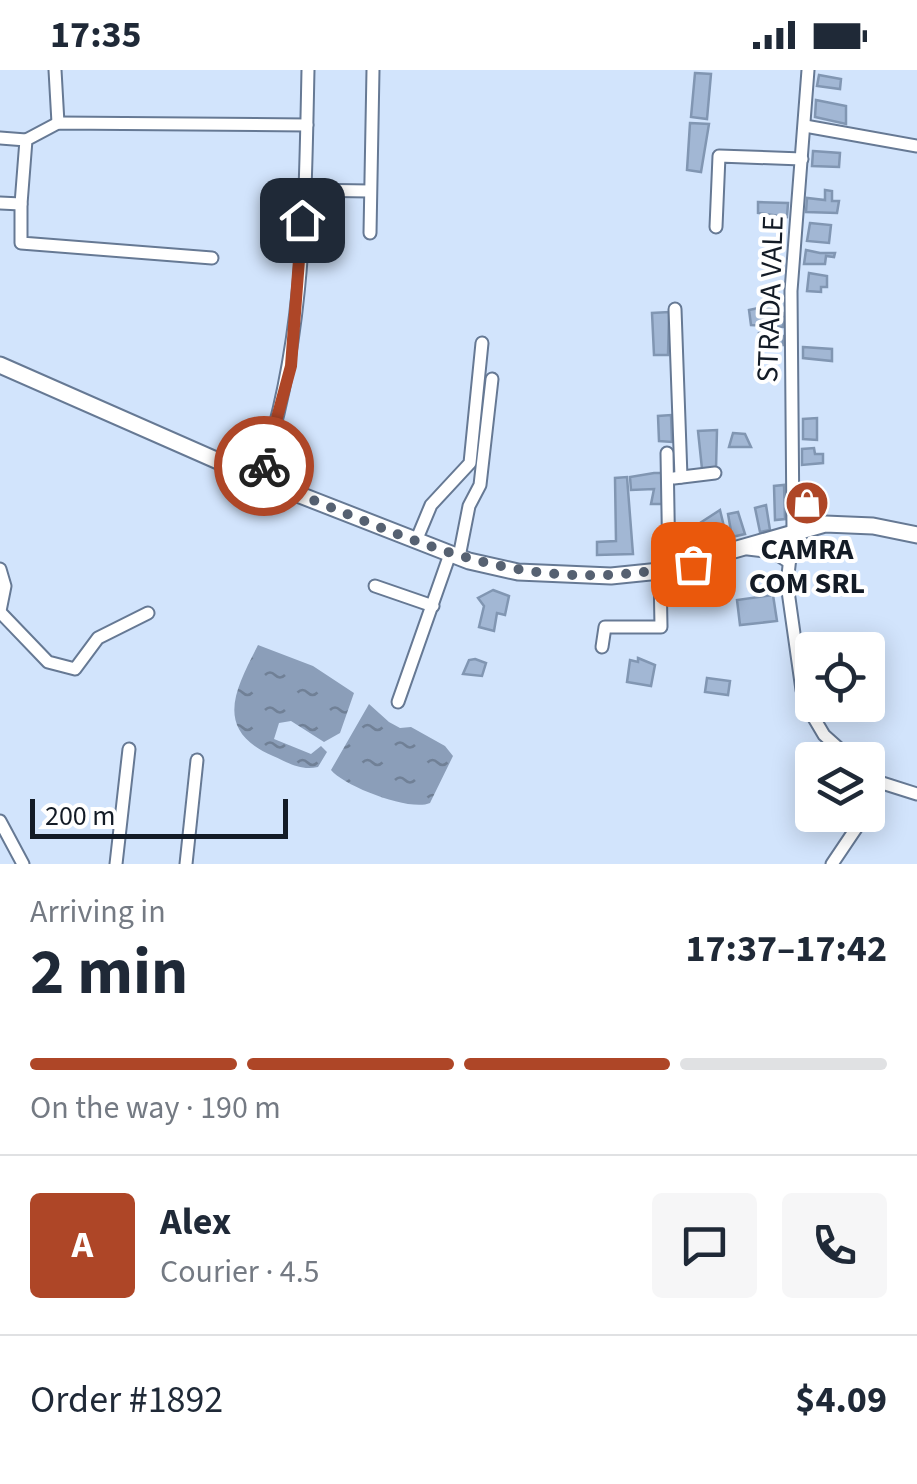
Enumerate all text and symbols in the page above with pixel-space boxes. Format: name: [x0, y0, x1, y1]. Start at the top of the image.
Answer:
text: 17:35: [50, 8, 142, 62]
pin: [260, 178, 345, 263]
icon: home: [275, 193, 330, 248]
street label: STRADA VALE: [746, 215, 795, 383]
courier: [214, 416, 314, 516]
icon: bike: [237, 439, 292, 494]
shop icon: CAMRA COM SRL: [784, 480, 830, 526]
pin: [651, 522, 736, 607]
place label: CAMRA COM SRL: [749, 528, 865, 605]
icon: bag: [666, 537, 721, 592]
map controls: [795, 632, 885, 832]
button: locate: [795, 632, 885, 722]
button: layers: [795, 742, 885, 832]
scale bar: [30, 794, 288, 838]
text: 200 m: [45, 796, 116, 836]
text: Arriving in: [30, 889, 166, 935]
text: 17:37–17:42: [685, 922, 887, 976]
text: 2 min: [30, 926, 188, 1019]
text: On the way · 190 m: [30, 1085, 281, 1131]
button: chat: [652, 1193, 757, 1298]
button: phone: [782, 1193, 887, 1298]
text: Alex: [160, 1195, 231, 1249]
text: A: [72, 1218, 93, 1272]
text: Courier · 4.5: [160, 1249, 320, 1295]
text: Order #1892: [30, 1373, 223, 1427]
text: $4.09: [795, 1373, 887, 1427]

